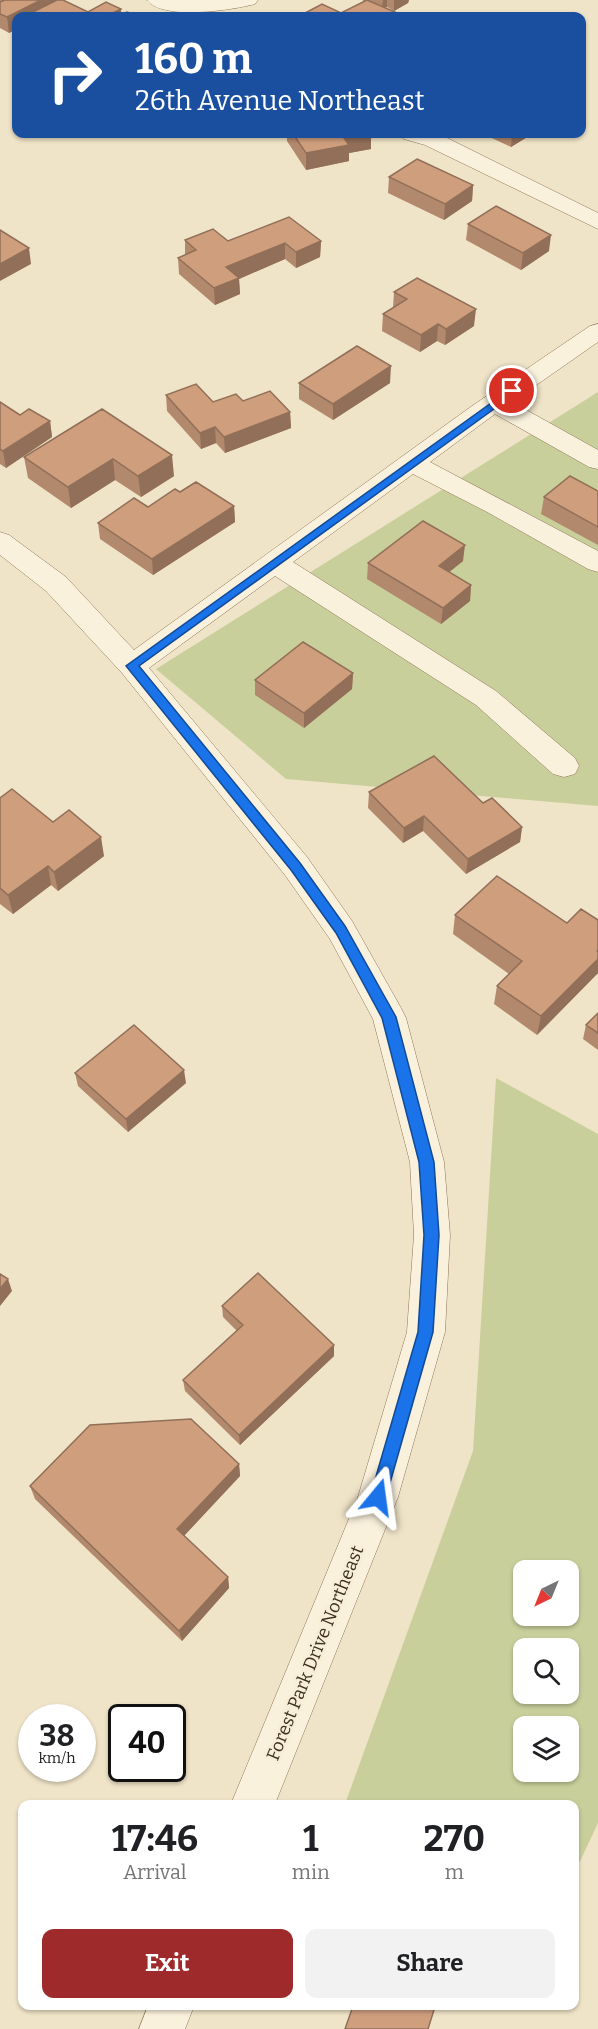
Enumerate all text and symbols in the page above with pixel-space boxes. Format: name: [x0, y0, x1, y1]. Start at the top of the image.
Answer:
text: 160 m: [135, 34, 252, 84]
icon: right: [36, 36, 114, 114]
text: 26th Avenue Northeast: [135, 85, 424, 117]
pin: [486, 365, 537, 416]
icon: arrive: [495, 374, 528, 407]
position arrow: [346, 1465, 410, 1529]
street label: Forest Park Drive Northeast: [262, 1542, 368, 1764]
north arrow: [513, 1560, 579, 1626]
map controls: [513, 1560, 579, 1782]
button: search: [513, 1638, 579, 1704]
speed limit sign: 40: [108, 1704, 186, 1782]
button: layers: [513, 1716, 579, 1782]
text: 38: [39, 1718, 75, 1754]
text: km/h: [38, 1749, 76, 1767]
text: 17:46: [112, 1817, 198, 1861]
text: 1: [303, 1817, 318, 1861]
text: 270: [423, 1817, 485, 1861]
text: Arrival: [123, 1860, 187, 1884]
text: min: [292, 1860, 330, 1884]
text: m: [445, 1860, 464, 1884]
button: Exit: [42, 1929, 293, 1998]
button: Share: [305, 1929, 555, 1998]

